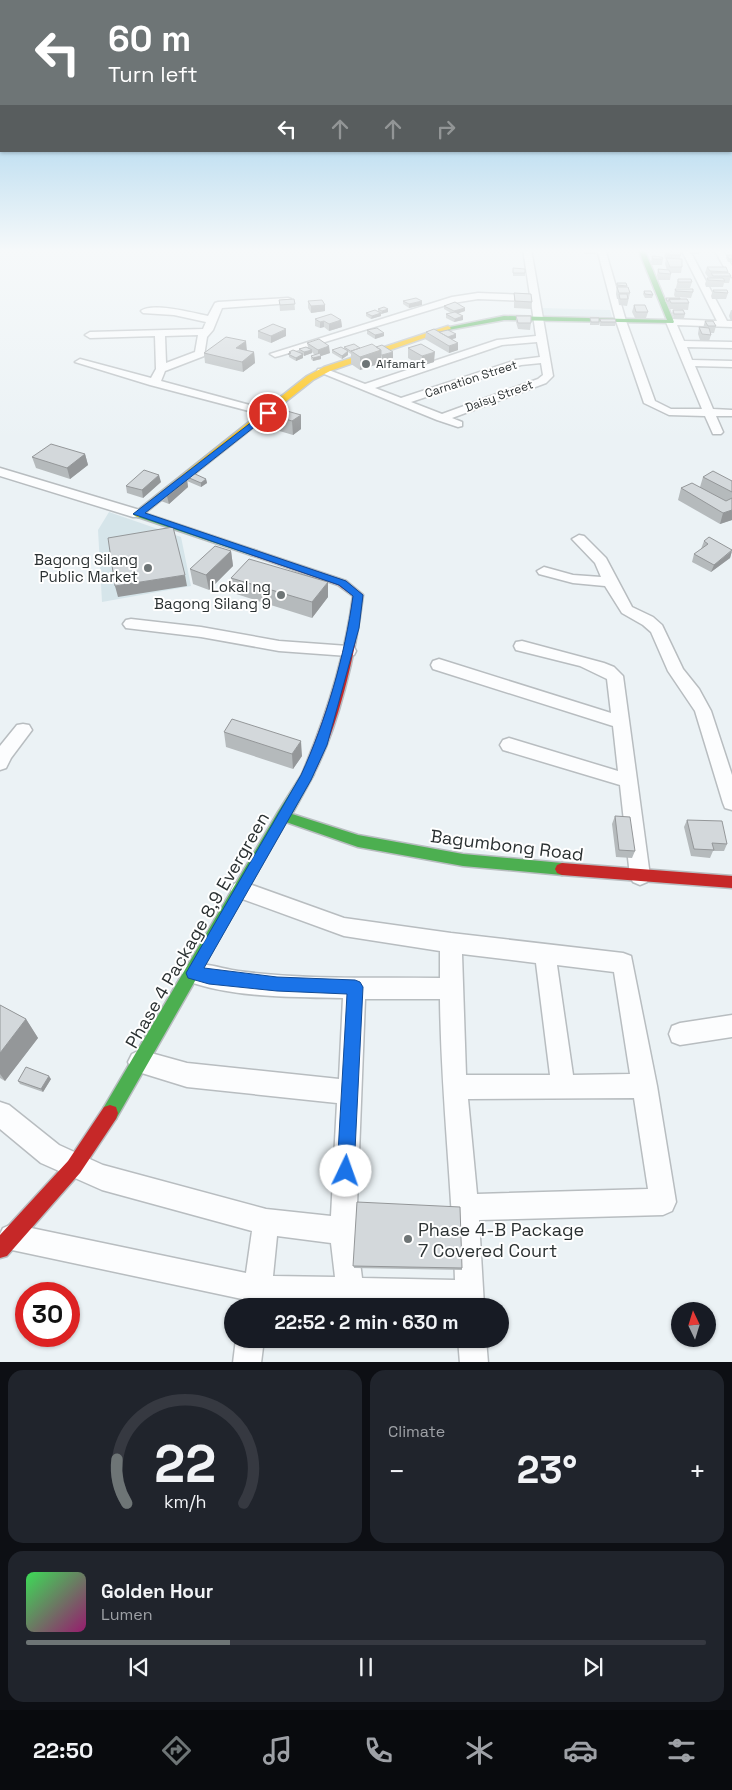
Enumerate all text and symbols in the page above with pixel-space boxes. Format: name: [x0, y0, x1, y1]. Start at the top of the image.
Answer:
text: 60 m: [108, 17, 191, 61]
icon: left: [25, 20, 90, 85]
text: Turn left: [108, 60, 198, 88]
icon: left: [273, 115, 301, 143]
icon: ahead: [326, 115, 354, 143]
icon: ahead: [379, 115, 407, 143]
icon: right: [432, 115, 460, 143]
place label: Alfamart: [376, 356, 426, 372]
street label: Carnation Street: [423, 357, 519, 401]
marker: Alfamart: [360, 358, 372, 370]
street label: Daisy Street: [463, 376, 535, 416]
pin: [247, 392, 289, 434]
icon: arrive: [254, 399, 282, 427]
place label: Bagong Silang Public Market: [34, 550, 138, 586]
marker: Bagong Silang Public Market: [142, 562, 154, 574]
place label: Lokal ng Bagong Silang 9: [154, 577, 271, 613]
marker: Lokal ng Bagong Silang 9: [275, 589, 287, 601]
street label: Phase 4 Package 8,9 Evergreen: [120, 808, 274, 1052]
street label: Bagumbong Road: [429, 824, 585, 866]
position arrow: [319, 1144, 371, 1196]
place label: Phase 4-B Package 7 Covered Court: [418, 1218, 584, 1262]
marker: Phase 4-B Package 7 Covered Court: [402, 1233, 414, 1245]
speed limit sign: 30: [15, 1282, 80, 1347]
north arrow: [671, 1302, 716, 1348]
map controls: [671, 1302, 716, 1347]
text: 22:52 · 2 min · 630 m: [274, 1310, 459, 1335]
text: Climate: [388, 1421, 445, 1442]
text: 22: [154, 1431, 216, 1497]
text: 23°: [517, 1446, 577, 1494]
text: −: [388, 1453, 405, 1489]
text: +: [689, 1453, 706, 1489]
text: km/h: [164, 1490, 206, 1513]
text: Golden Hour: [101, 1579, 213, 1604]
text: Lumen: [101, 1604, 153, 1625]
icon: previous: [125, 1653, 153, 1681]
icon: pause: [352, 1653, 380, 1681]
icon: next: [579, 1653, 607, 1681]
icon: directions: [159, 1733, 194, 1768]
icon: music: [260, 1733, 295, 1768]
icon: phone: [361, 1733, 396, 1768]
icon: climate: [462, 1733, 497, 1768]
icon: car: [563, 1733, 598, 1768]
icon: filters: [664, 1733, 699, 1768]
text: 22:50: [33, 1736, 93, 1764]

